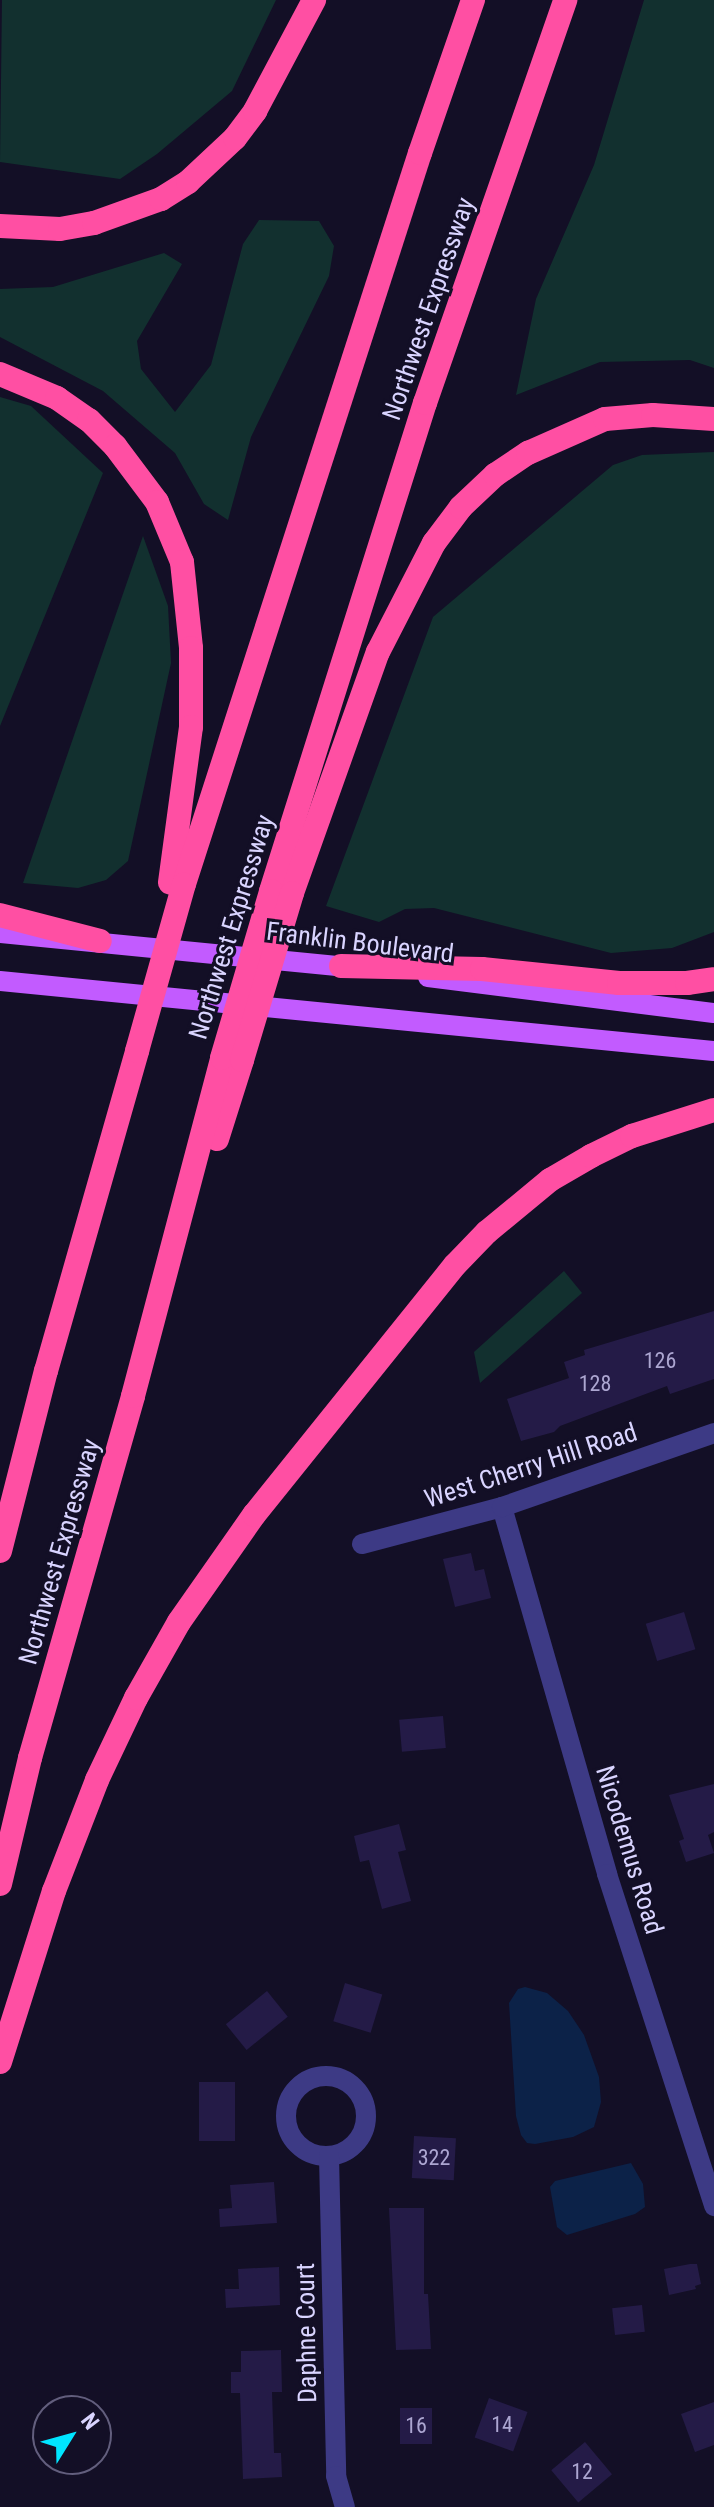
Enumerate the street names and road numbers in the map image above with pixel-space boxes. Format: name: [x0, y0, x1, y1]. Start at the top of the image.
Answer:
street label: Northwest Expressway: [376, 194, 482, 424]
street label: Northwest Expressway: [183, 811, 281, 1043]
street label: Franklin Boulevard: [264, 916, 456, 970]
street label: West Cherry Hill Road: [421, 1417, 641, 1515]
street label: Northwest Expressway: [13, 1436, 107, 1668]
street label: Nicodemus Road: [589, 1762, 669, 1938]
street label: Daphne Court: [290, 2263, 324, 2403]

